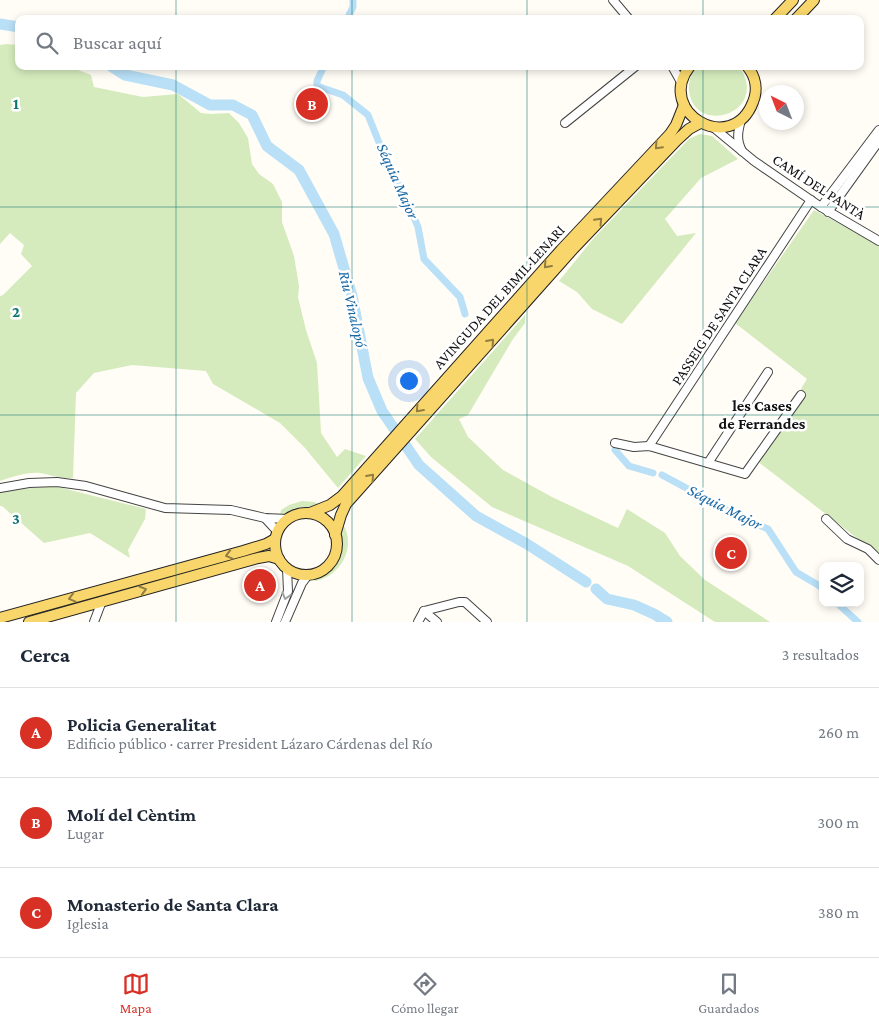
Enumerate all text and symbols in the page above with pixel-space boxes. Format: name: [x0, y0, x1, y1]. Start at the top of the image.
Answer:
search box: [15, 15, 864, 70]
icon: search: [33, 29, 61, 57]
text: Buscar aquí: [73, 32, 162, 53]
pin: B: [296, 85, 328, 123]
north arrow: [759, 85, 804, 130]
text: 1: [13, 95, 19, 112]
water label: Séquia Major: [373, 141, 422, 222]
one-way arrow: [655, 141, 664, 150]
street label: CAMÍ DEL PANTÀ: [770, 151, 869, 223]
one-way arrow: [593, 218, 602, 227]
street label: AVINGUDA DEL BIMIL·LENARI: [430, 222, 568, 372]
street label: PASSEIG DE SANTA CLARA: [668, 244, 770, 388]
one-way arrow: [544, 259, 553, 268]
water label: Riu Vinalopó: [335, 269, 370, 350]
text: 2: [12, 303, 20, 320]
one-way arrow: [485, 339, 494, 348]
your location: [396, 368, 422, 394]
district label: les Cases de Ferrandes: [719, 397, 806, 432]
one-way arrow: [416, 403, 425, 412]
one-way arrow: [365, 473, 374, 482]
water label: Séquia Major: [685, 481, 765, 534]
text: 3: [12, 510, 20, 527]
pin: C: [715, 534, 747, 572]
one-way arrow: [226, 550, 234, 560]
map controls: [819, 562, 864, 607]
button: layers: [819, 562, 864, 607]
pin: A: [244, 566, 276, 604]
one-way arrow: [139, 585, 147, 595]
one-way arrow: [281, 591, 291, 600]
one-way arrow: [69, 593, 77, 603]
text: Cerca: [20, 643, 70, 667]
text: 3 resultados: [782, 646, 859, 663]
text: Policia Generalitat: [67, 714, 216, 735]
text: A: [31, 724, 41, 741]
text: 260 m: [818, 724, 859, 741]
text: Edificio público · carrer President Lázaro Cárdenas del Río: [67, 735, 433, 752]
text: Molí del Cèntim: [67, 804, 196, 825]
text: B: [31, 814, 41, 831]
text: 300 m: [817, 814, 859, 831]
text: Lugar: [67, 825, 104, 842]
text: Monasterio de Santa Clara: [67, 894, 279, 915]
text: C: [31, 904, 41, 921]
text: 380 m: [818, 904, 859, 921]
text: Iglesia: [67, 915, 109, 932]
tab: Mapa: [120, 970, 152, 1016]
tab: Cómo llegar: [391, 970, 459, 1016]
tab: Guardados: [698, 970, 759, 1016]

